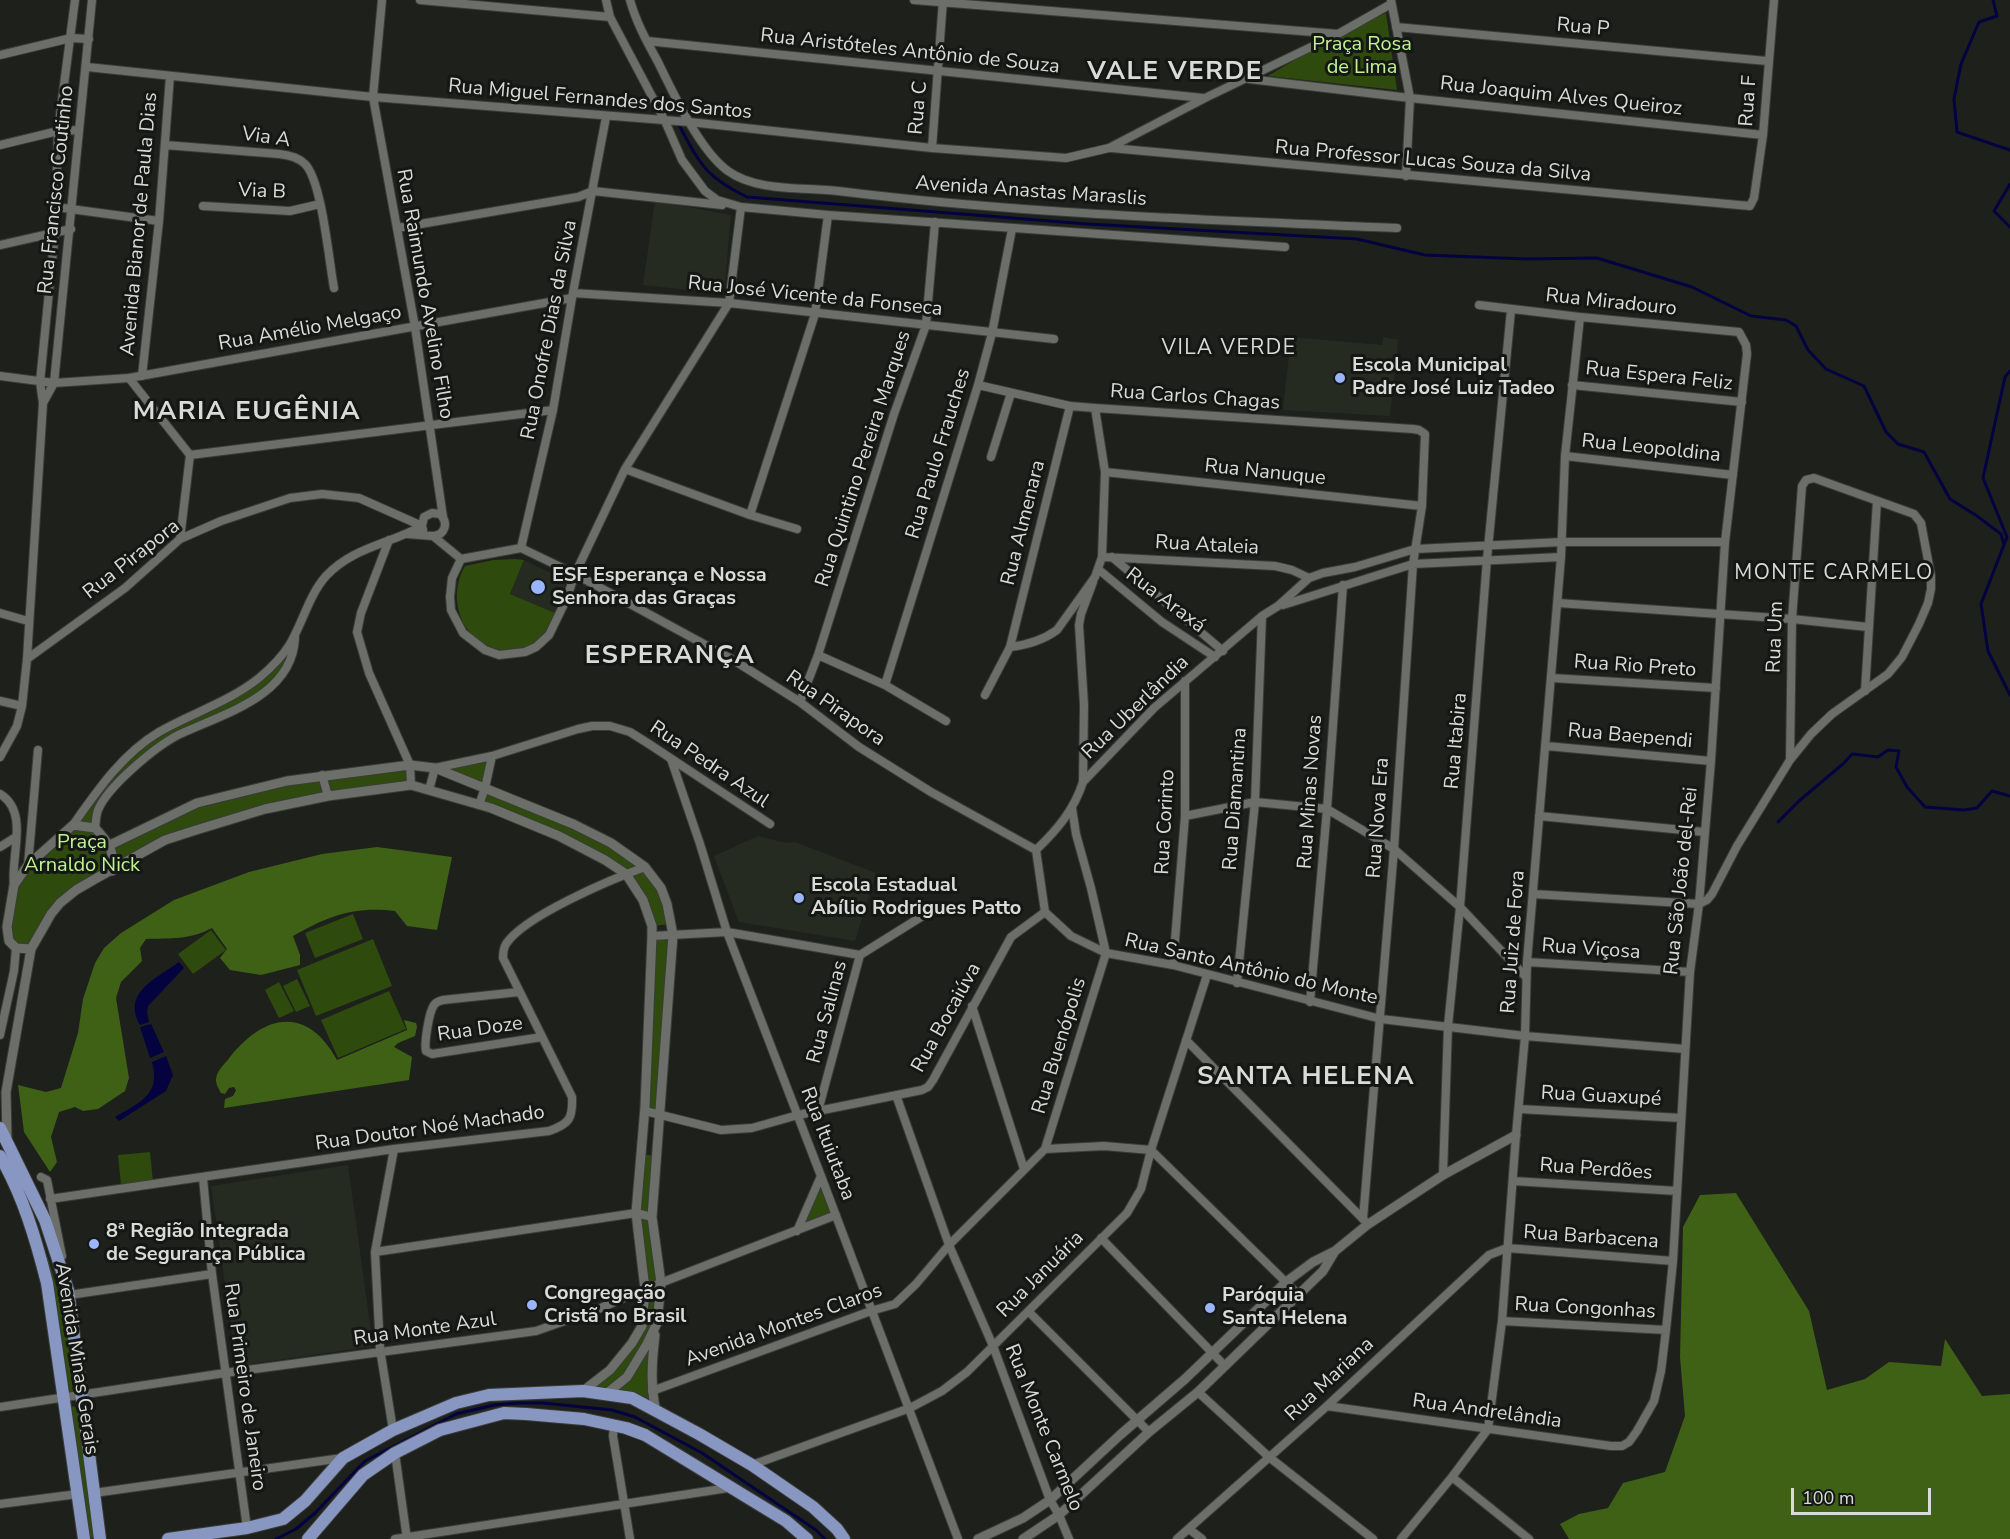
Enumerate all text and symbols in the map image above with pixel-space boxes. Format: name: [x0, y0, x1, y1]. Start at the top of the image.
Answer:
street label: Rua P: [1556, 14, 1610, 42]
street label: Rua Aristóteles Antônio de Souza: [759, 24, 1061, 80]
park label: Praça Rosa de Lima: [1312, 33, 1412, 80]
district label: VALE VERDE: [1087, 57, 1263, 89]
street label: Rua Joaquim Alves Queiroz: [1439, 72, 1683, 122]
street label: Rua Miguel Fernandes dos Santos: [447, 75, 753, 125]
street label: Rua F: [1735, 75, 1763, 127]
street label: Rua C: [905, 80, 933, 136]
street label: Rua Francisco Coutinho: [34, 85, 80, 295]
street label: Avenida Bianor de Paula Dias: [117, 91, 163, 357]
street label: Via A: [240, 123, 292, 153]
street label: Rua Professor Lucas Souza da Silva: [1274, 136, 1592, 188]
street label: Rua Raimundo Avelino Filho: [390, 167, 458, 421]
street label: Avenida Anastas Maraslis: [915, 172, 1147, 212]
street label: Via B: [238, 179, 286, 205]
street label: Rua Onofre Dias da Silva: [517, 218, 583, 442]
street label: Rua José Vicente da Fonseca: [686, 272, 944, 322]
street label: Rua Miradouro: [1544, 284, 1678, 322]
street label: Rua Amélio Melgaço: [217, 301, 403, 357]
street label: Rua Quintino Pereira Marques: [811, 328, 917, 590]
district label: VILA VERDE: [1161, 336, 1297, 362]
place label: Escola Municipal Padre José Luiz Tadeo: [1352, 354, 1555, 401]
street label: Rua Espera Feliz: [1584, 357, 1734, 397]
street label: Rua Paulo Frauches: [902, 366, 976, 542]
marker: Escola Municipal Padre José Luiz Tadeo: [1333, 371, 1347, 385]
street label: Rua Carlos Chagas: [1109, 380, 1281, 416]
district label: MARIA EUGÊNIA: [133, 397, 361, 429]
street label: Rua Leopoldina: [1580, 430, 1722, 468]
street label: Rua Nanuque: [1203, 455, 1327, 491]
street label: Rua Almenara: [997, 458, 1051, 588]
street label: Rua Pirapora: [79, 515, 185, 605]
street label: Rua Ataleia: [1154, 531, 1260, 561]
district label: MONTE CARMELO: [1734, 561, 1934, 587]
street label: Rua Araxá: [1120, 563, 1210, 639]
place label: ESF Esperança e Nossa Senhora das Graças: [552, 564, 767, 611]
marker: ESF Esperança e Nossa Senhora das Graças: [529, 578, 547, 596]
street label: Rua Um: [1763, 601, 1789, 673]
district label: ESPERANÇA: [585, 641, 755, 673]
street label: Rua Uberlândia: [1078, 651, 1194, 765]
street label: Rua Rio Preto: [1573, 651, 1697, 683]
street label: Rua Pirapora: [781, 666, 889, 752]
street label: Rua Itabira: [1441, 692, 1473, 790]
street label: Rua Minas Novas: [1294, 714, 1328, 870]
street label: Rua Pedra Azul: [645, 716, 773, 814]
street label: Rua Baependi: [1567, 720, 1693, 754]
street label: Rua Diamantina: [1219, 727, 1253, 871]
street label: Rua Nova Era: [1363, 757, 1395, 879]
street label: Rua Corinto: [1151, 769, 1181, 875]
street label: Rua São João del-Rei: [1660, 786, 1704, 976]
park label: Praça Arnaldo Nick: [24, 831, 140, 878]
street label: Rua Juiz de Fora: [1497, 869, 1531, 1015]
place label: Escola Estadual Abílio Rodrigues Patto: [811, 874, 1021, 921]
marker: Escola Estadual Abílio Rodrigues Patto: [792, 891, 806, 905]
street label: Rua Santo Antônio do Monte: [1122, 929, 1380, 1011]
street label: Rua Viçosa: [1541, 935, 1641, 965]
street label: Rua Salinas: [803, 958, 853, 1066]
street label: Rua Bocaiúva: [907, 959, 987, 1077]
street label: Rua Buenópolis: [1028, 975, 1092, 1117]
street label: Rua Doze: [436, 1012, 524, 1048]
district label: SANTA HELENA: [1197, 1062, 1415, 1094]
street label: Rua Guaxupé: [1540, 1082, 1662, 1112]
street label: Rua Ituiutaba: [794, 1084, 860, 1204]
street label: Rua Doutor Noé Machado: [314, 1101, 546, 1157]
street label: Rua Perdões: [1539, 1154, 1653, 1186]
place label: 8ª Região Integrada de Segurança Pública: [106, 1220, 306, 1267]
street label: Rua Barbacena: [1523, 1221, 1659, 1255]
street label: Rua Januária: [993, 1227, 1089, 1323]
marker: 8ª Região Integrada de Segurança Pública: [87, 1237, 101, 1251]
street label: Avenida Minas Gerais: [49, 1261, 103, 1457]
street label: Avenida Montes Claros: [682, 1279, 886, 1373]
street label: Rua Primeiro de Janeiro: [218, 1282, 270, 1492]
place label: Congregação Cristã no Brasil: [544, 1282, 686, 1329]
place label: Paróquia Santa Helena: [1222, 1284, 1347, 1331]
street label: Rua Congonhas: [1514, 1293, 1656, 1325]
marker: Congregação Cristã no Brasil: [525, 1298, 539, 1312]
marker: Paróquia Santa Helena: [1203, 1301, 1217, 1315]
street label: Rua Monte Azul: [352, 1308, 498, 1352]
street label: Rua Mariana: [1281, 1333, 1379, 1427]
street label: Rua Monte Carmelo: [998, 1341, 1088, 1515]
street label: Rua Andrelândia: [1411, 1390, 1563, 1434]
scale bar: [1794, 1476, 1934, 1514]
text: 100 m: [1802, 1486, 1854, 1510]

